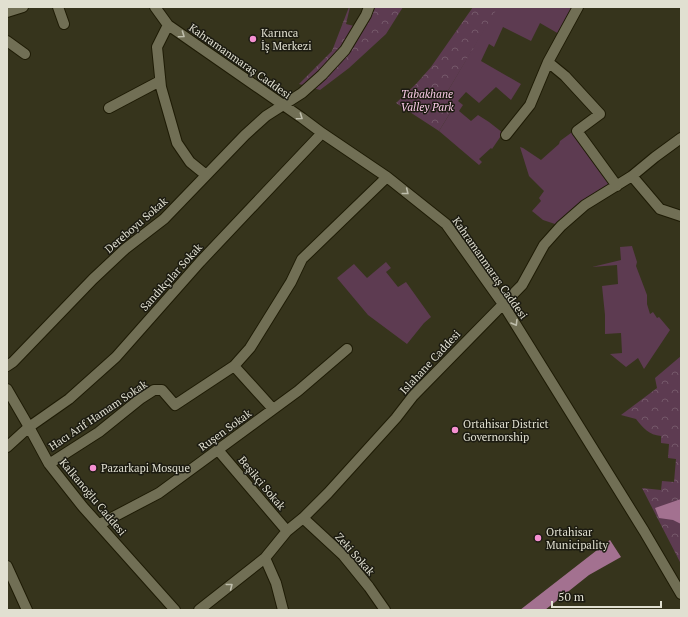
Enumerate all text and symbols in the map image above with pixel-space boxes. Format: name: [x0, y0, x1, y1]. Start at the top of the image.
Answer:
street label: Kahramanmaraş Caddesi: [186, 20, 294, 102]
place label: Karınca İş Merkezi: [261, 26, 311, 53]
one-way arrow: [177, 30, 184, 37]
marker: Karınca İş Merkezi: [248, 34, 258, 44]
park label: Tabakhane Valley Park: [400, 87, 454, 114]
one-way arrow: [296, 112, 303, 120]
one-way arrow: [401, 188, 408, 195]
street label: Dereboyu Sokak: [102, 194, 170, 256]
street label: Kahramanmaraş Caddesi: [449, 214, 531, 322]
street label: Sandıkçılar Sokak: [137, 240, 205, 314]
one-way arrow: [510, 319, 518, 326]
street label: Islahane Caddesi: [397, 327, 463, 397]
street label: Hacı Arif Hamam Sokak: [46, 377, 150, 453]
street label: Ruşen Sokak: [196, 406, 254, 454]
place label: Ortahisar District Governorship: [463, 417, 549, 444]
marker: Ortahisar District Governorship: [450, 425, 460, 435]
street label: Beşikçi Sokak: [235, 453, 289, 513]
street label: Kalkanoğlu Caddesi: [57, 456, 129, 538]
place label: Pazarkapi Mosque: [101, 461, 190, 475]
marker: Pazarkapi Mosque: [88, 463, 98, 473]
place label: Ortahisar Municipality: [546, 525, 609, 552]
street label: Zeki Sokak: [332, 530, 378, 578]
marker: Ortahisar Municipality: [533, 533, 543, 543]
one-way arrow: [225, 583, 232, 590]
scale bar: [552, 583, 661, 609]
text: 50 m: [558, 589, 585, 604]

